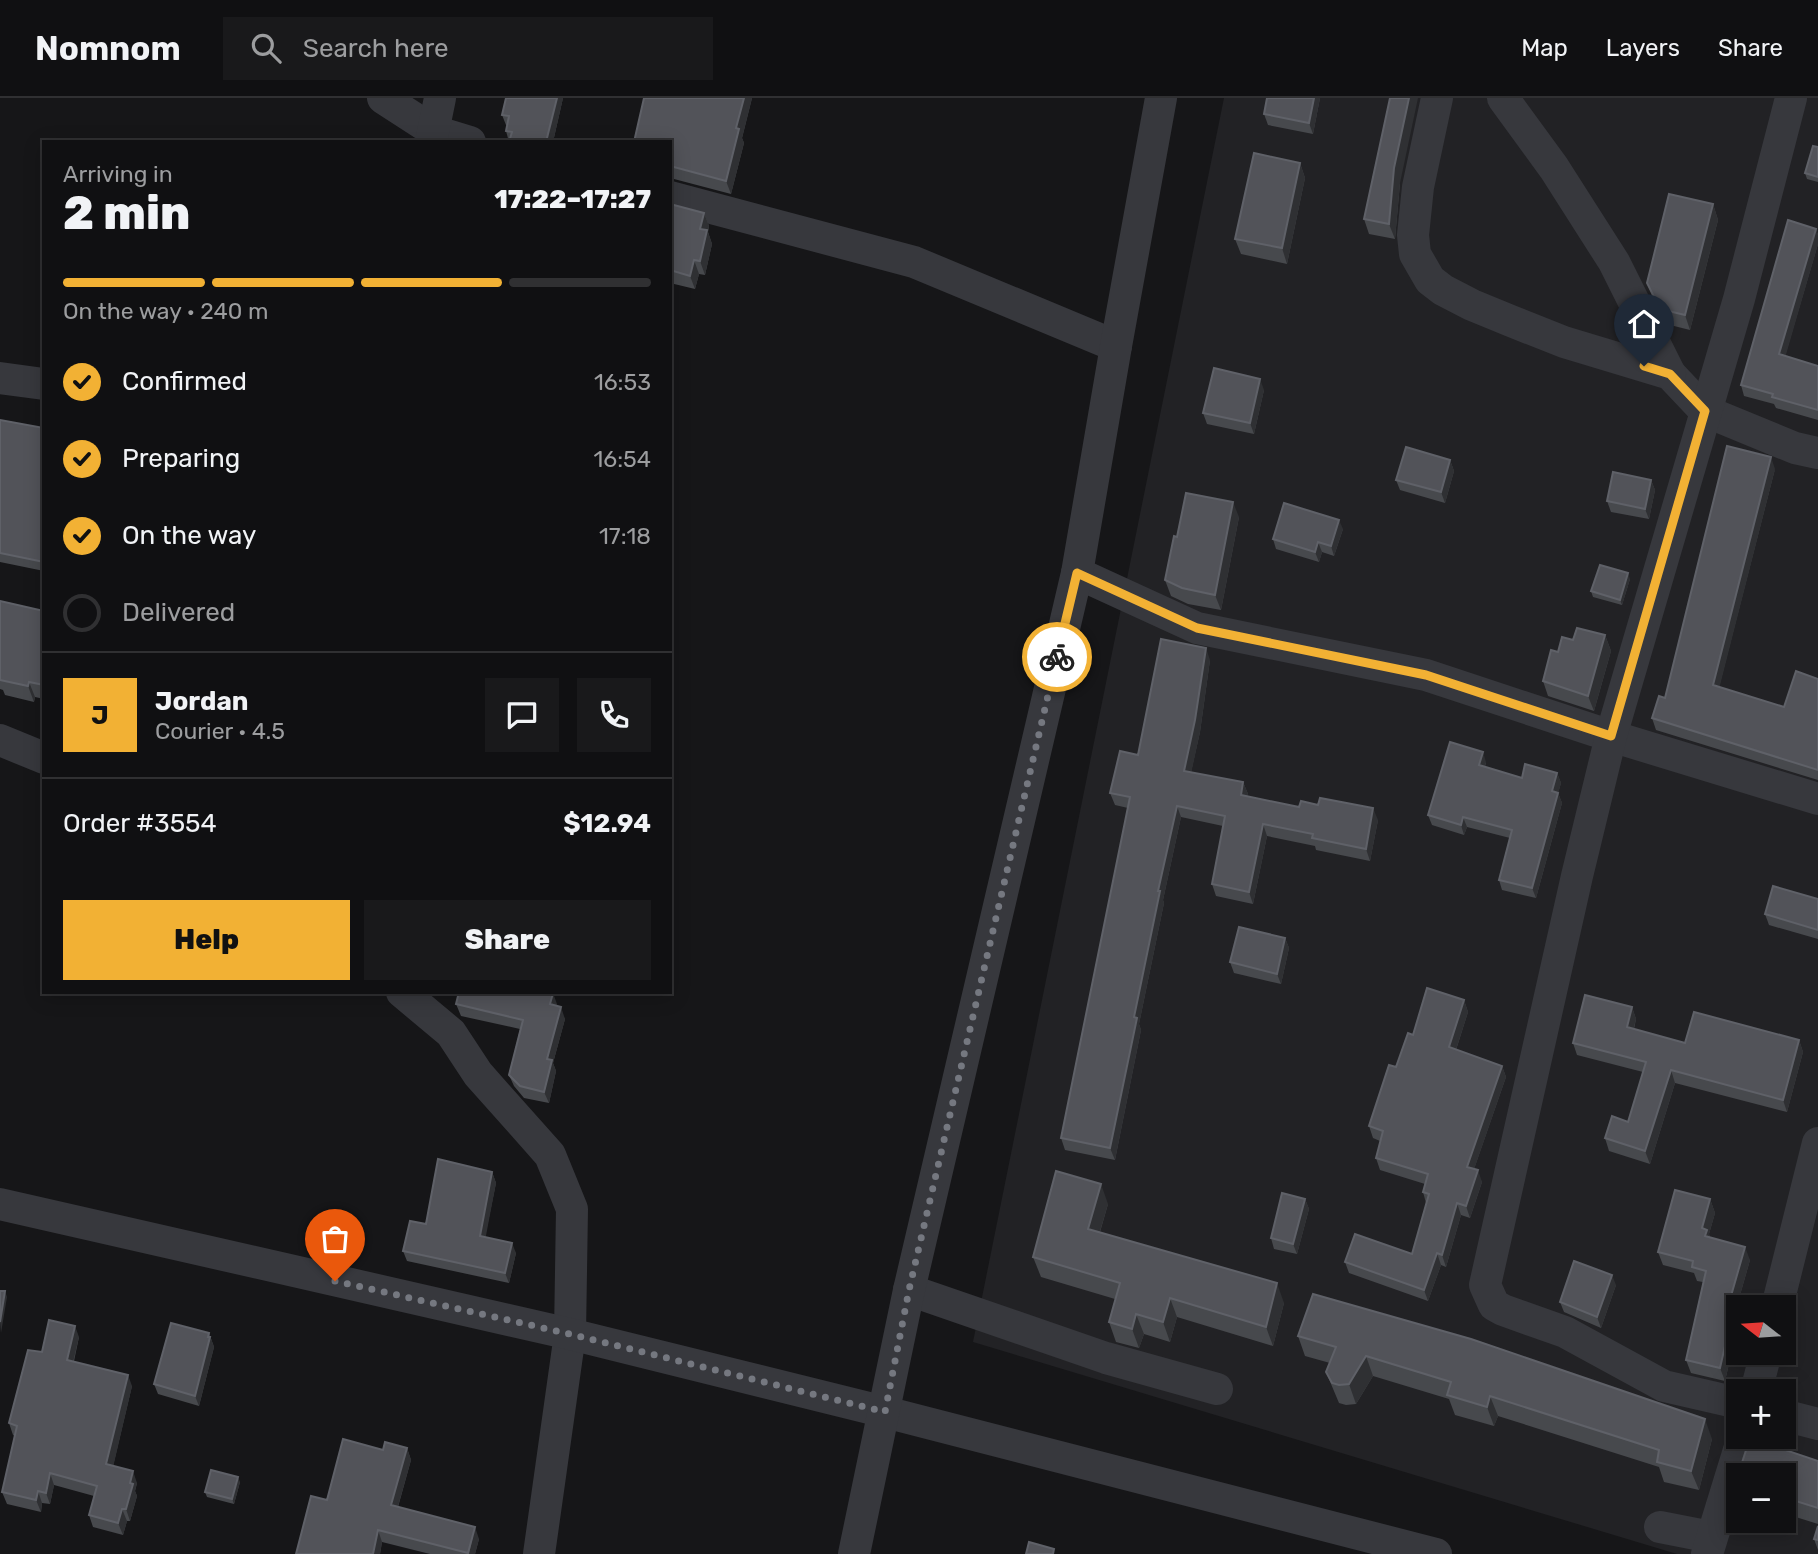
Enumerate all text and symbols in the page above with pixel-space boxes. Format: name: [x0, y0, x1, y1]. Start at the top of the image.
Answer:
search box: [223, 17, 713, 80]
text: Nomnom: [35, 29, 181, 68]
icon: search: [247, 29, 285, 67]
text: Search here: [303, 33, 449, 64]
text: Map: [1521, 34, 1568, 62]
text: Layers: [1606, 34, 1680, 62]
text: Share: [1718, 34, 1783, 62]
text: Arriving in: [63, 160, 173, 188]
text: 17:22–17:27: [494, 184, 651, 215]
text: 2 min: [63, 186, 190, 241]
pin: [1614, 294, 1674, 366]
text: On the way · 240 m: [63, 297, 268, 325]
icon: home: [1625, 305, 1663, 343]
icon: check: [63, 363, 101, 401]
text: Confirmed: [122, 366, 247, 397]
text: 16:53: [594, 368, 651, 396]
icon: check: [63, 440, 101, 478]
text: Preparing: [122, 443, 240, 474]
text: 16:54: [593, 445, 651, 473]
icon: check: [63, 517, 101, 555]
text: On the way: [122, 520, 256, 551]
text: 17:18: [599, 522, 651, 550]
text: Delivered: [122, 597, 235, 628]
courier: [1022, 622, 1092, 692]
icon: bike: [1038, 638, 1076, 676]
button: chat: [485, 678, 559, 752]
button: phone: [577, 678, 651, 752]
text: Jordan: [155, 686, 248, 717]
text: J: [91, 700, 109, 731]
text: Courier · 4.5: [155, 717, 285, 745]
text: Order #3554: [63, 808, 217, 839]
text: $12.94: [563, 808, 651, 839]
button: Help: [63, 900, 350, 980]
button: Share: [364, 900, 651, 980]
pin: [305, 1209, 365, 1281]
icon: bag: [316, 1220, 354, 1258]
north arrow: [1726, 1295, 1796, 1365]
map controls: [1726, 1295, 1796, 1533]
button: +: [1726, 1379, 1796, 1449]
button: −: [1726, 1463, 1796, 1533]

